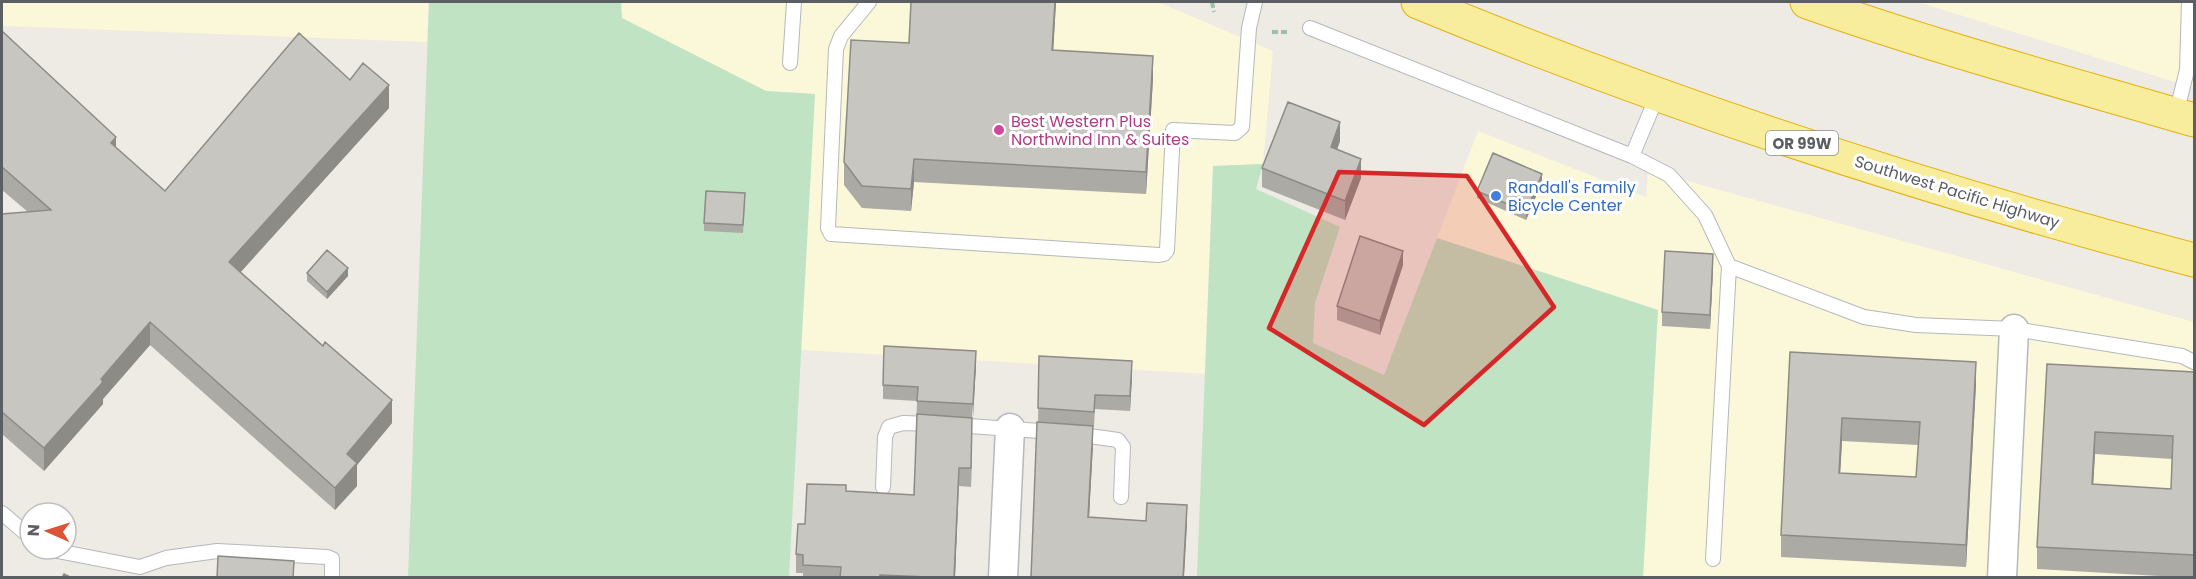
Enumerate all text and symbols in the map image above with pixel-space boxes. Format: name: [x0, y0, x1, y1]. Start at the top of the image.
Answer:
place label: Best Western Plus Northwind Inn & Suites: [1011, 110, 1189, 151]
marker: Best Western Plus Northwind Inn & Suites: [992, 123, 1006, 137]
road number: OR 99W: [1766, 131, 1838, 155]
street label: Southwest Pacific Highway: [1852, 150, 2062, 234]
place label: Randall's Family Bicycle Center: [1508, 176, 1636, 217]
marker: Randall's Family Bicycle Center: [1489, 189, 1503, 203]
north arrow: [18, 501, 78, 561]
text: N: [22, 524, 45, 537]

